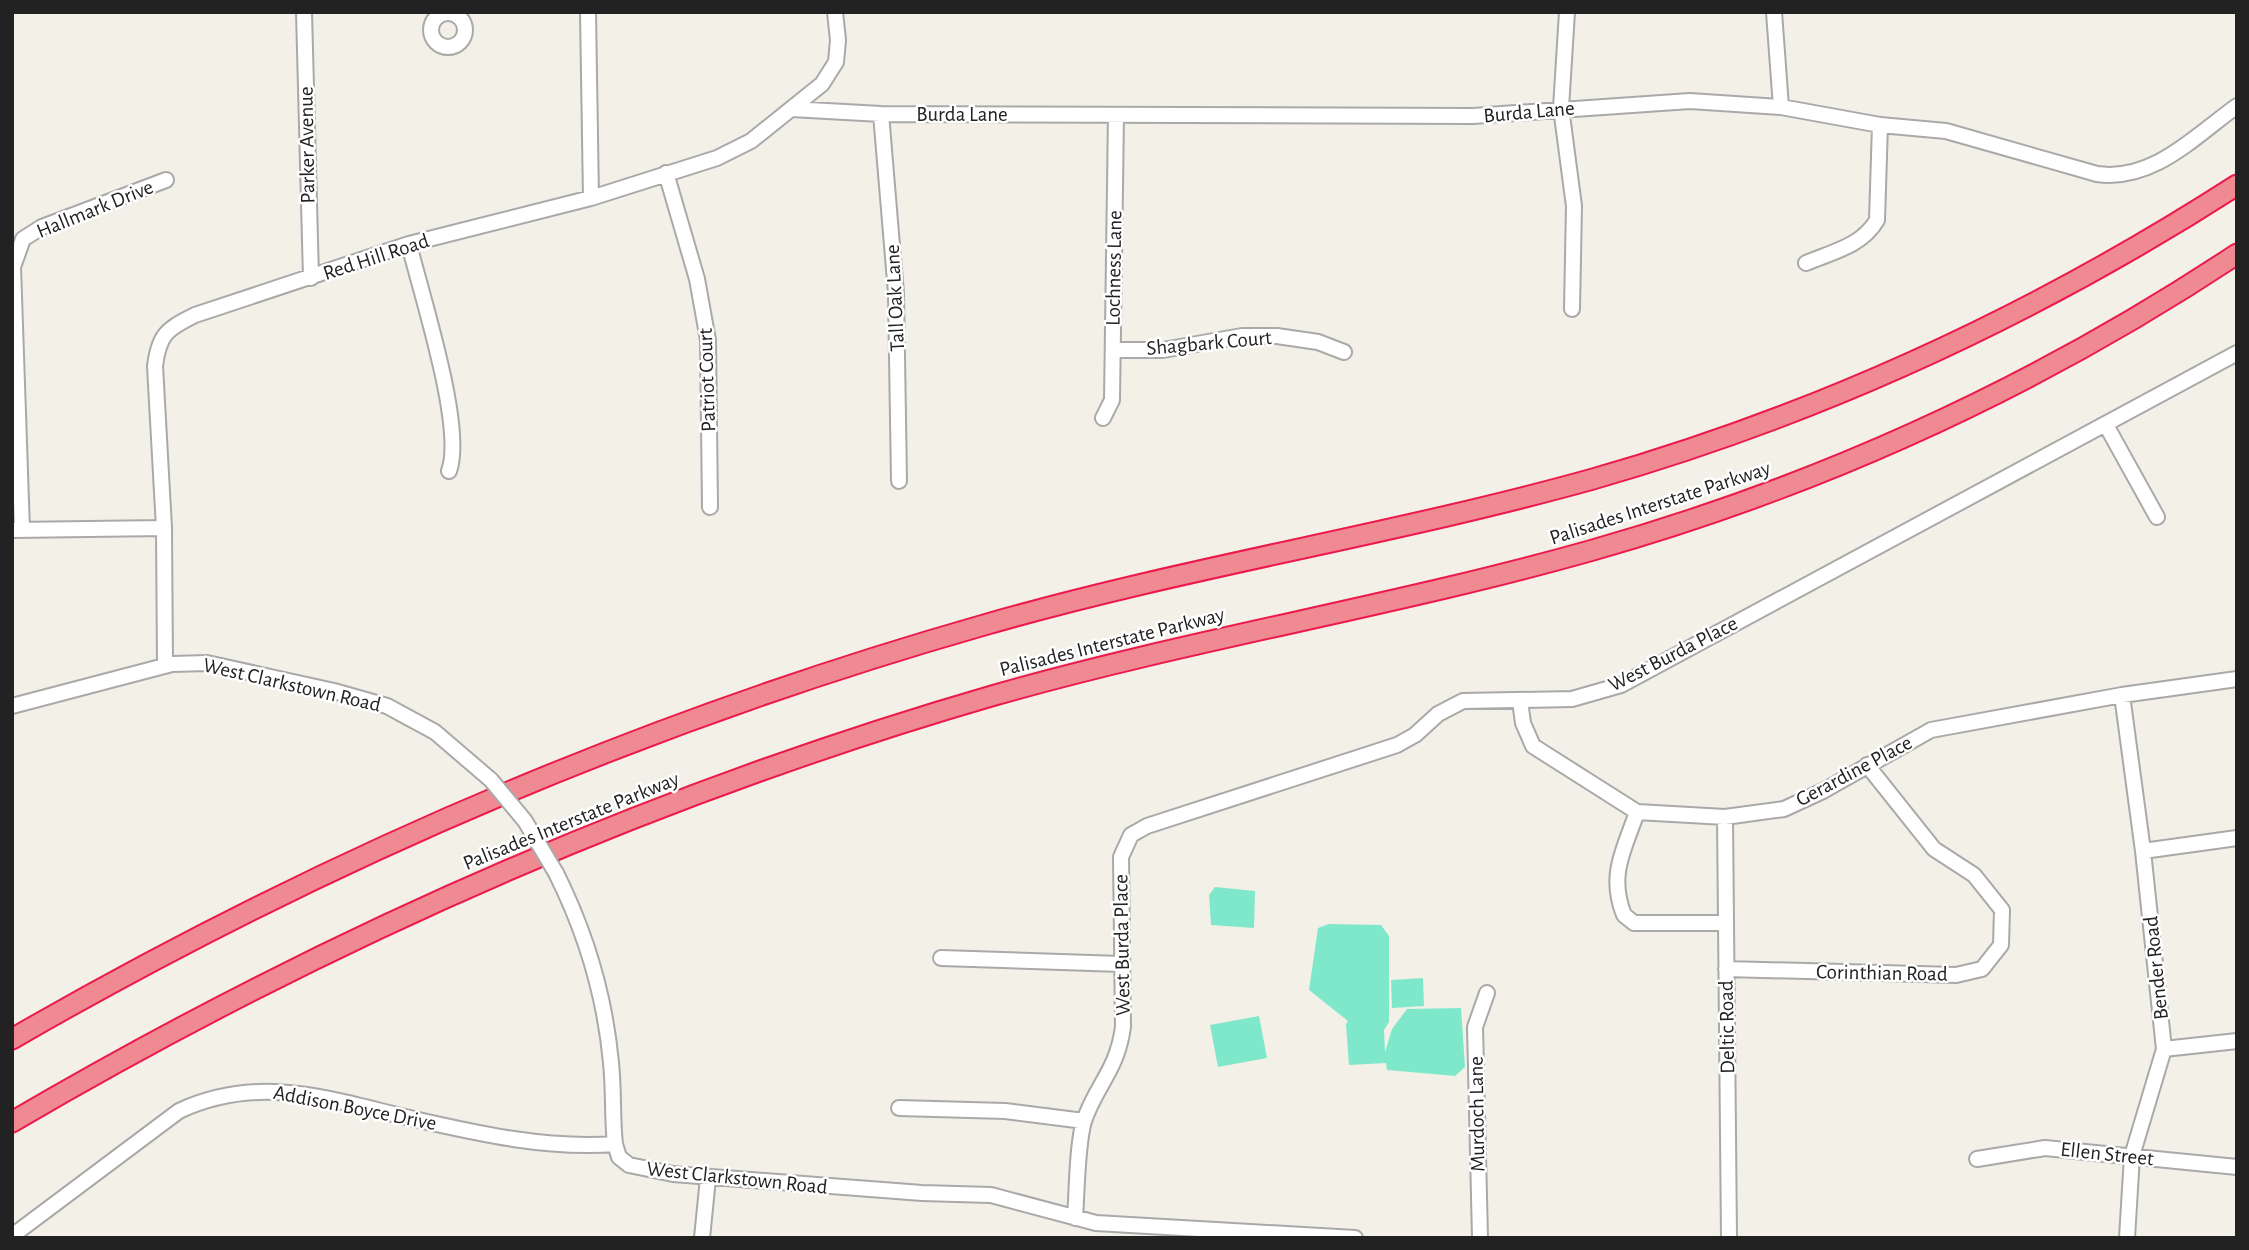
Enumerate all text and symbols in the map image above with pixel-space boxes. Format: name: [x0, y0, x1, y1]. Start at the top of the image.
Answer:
street label: Parker Avenue: [295, 86, 319, 204]
street label: Burda Lane: [1483, 98, 1575, 126]
street label: Burda Lane: [916, 104, 1008, 125]
street label: Hallmark Drive: [34, 176, 156, 242]
street label: Lochness Lane: [1102, 210, 1126, 326]
street label: Red Hill Road: [320, 230, 432, 284]
street label: Tall Oak Lane: [882, 244, 908, 352]
street label: Patriot Court: [695, 327, 719, 432]
street label: Shagbark Court: [1146, 327, 1273, 359]
street label: Palisades Interstate Parkway: [1547, 457, 1773, 549]
street label: Palisades Interstate Parkway: [997, 604, 1227, 680]
street label: West Burda Place: [1605, 613, 1741, 695]
street label: West Clarkstown Road: [201, 654, 383, 716]
street label: Gerardine Place: [1792, 732, 1916, 810]
street label: Palisades Interstate Parkway: [460, 768, 682, 874]
street label: West Burda Place: [1110, 874, 1134, 1016]
street label: Bender Road: [2140, 915, 2172, 1021]
street label: Corinthian Road: [1816, 961, 1948, 985]
street label: Deltic Road: [1716, 980, 1738, 1074]
street label: Murdoch Lane: [1465, 1056, 1489, 1172]
street label: Addison Boyce Drive: [272, 1082, 438, 1134]
street label: Ellen Street: [2059, 1139, 2155, 1169]
street label: West Clarkstown Road: [645, 1158, 829, 1198]

